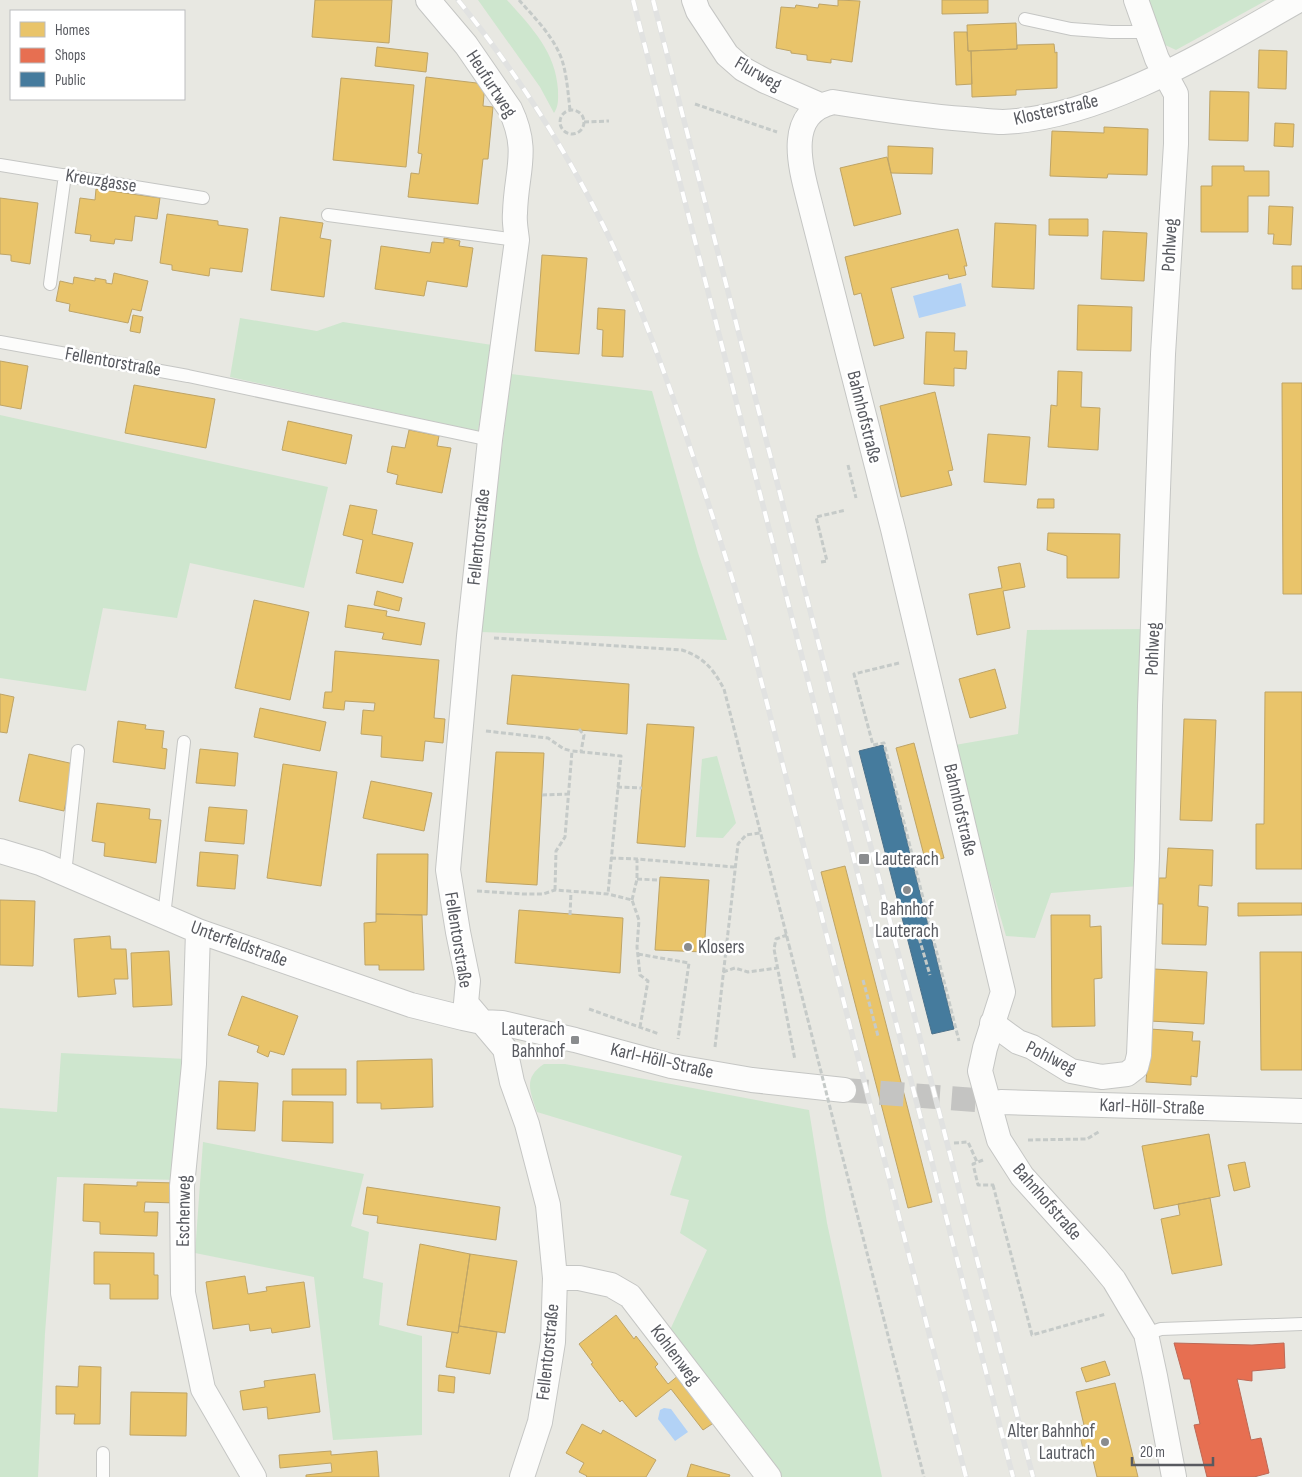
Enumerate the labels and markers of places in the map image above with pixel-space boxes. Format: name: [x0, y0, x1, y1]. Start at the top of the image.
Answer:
place label: Lauterach: [875, 848, 939, 871]
marker: Lauterach: [857, 852, 871, 866]
marker: Bahnhof Lauterach: [901, 884, 913, 896]
place label: Bahnhof Lauterach: [875, 898, 939, 943]
place label: Klosers: [698, 936, 745, 959]
marker: Klosers: [682, 941, 694, 953]
place label: Lauterach Bahnhof: [501, 1018, 566, 1063]
marker: Lauterach Bahnhof: [569, 1034, 581, 1046]
place label: Alter Bahnhof Lautrach: [1007, 1420, 1096, 1465]
marker: Alter Bahnhof Lautrach: [1099, 1436, 1111, 1448]

